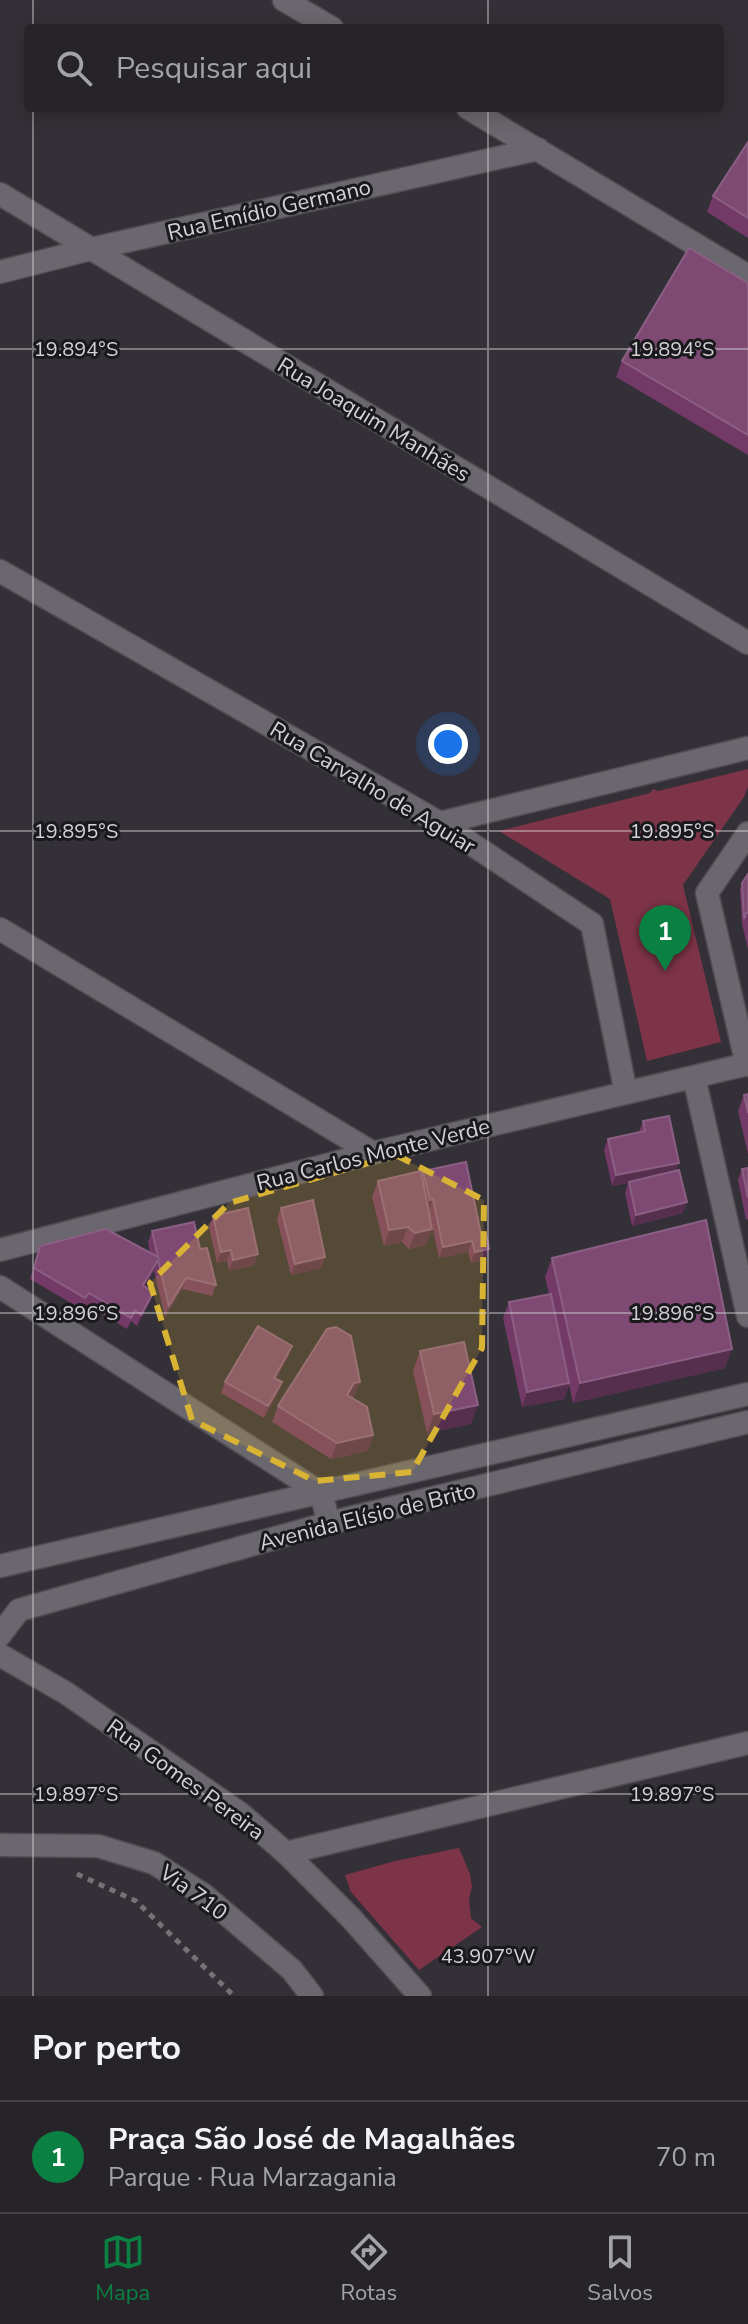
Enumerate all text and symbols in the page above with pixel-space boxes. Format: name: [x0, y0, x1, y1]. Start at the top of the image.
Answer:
search box: [24, 24, 724, 112]
icon: search: [52, 46, 96, 90]
text: Pesquisar aqui: [116, 48, 312, 89]
street label: Rua Emídio Germano: [165, 172, 374, 248]
text: 19.894°S: [34, 336, 118, 363]
text: 19.894°S: [630, 336, 714, 363]
street label: Rua Joaquim Manhães: [272, 350, 475, 489]
street label: Rua Carvalho de Aguiar: [264, 715, 481, 861]
your location: [428, 724, 468, 764]
text: 19.895°S: [34, 818, 118, 845]
text: 19.895°S: [630, 818, 714, 845]
pin: 1: [639, 905, 691, 971]
street label: Rua Carlos Monte Verde: [253, 1111, 493, 1199]
text: 19.896°S: [34, 1300, 118, 1327]
text: 19.896°S: [630, 1300, 714, 1327]
street label: Avenida Elísio de Brito: [256, 1476, 479, 1558]
street label: Rua Gomes Pereira: [100, 1712, 270, 1847]
text: 19.897°S: [34, 1781, 118, 1808]
text: 19.897°S: [630, 1781, 714, 1808]
street label: Via 710: [153, 1857, 233, 1928]
text: 43.907°W: [441, 1943, 535, 1970]
text: Por perto: [32, 2025, 181, 2071]
text: Praça São José de Magalhães: [108, 2119, 515, 2160]
text: 1: [50, 2140, 66, 2175]
text: 70 m: [656, 2140, 716, 2175]
text: Parque · Rua Marzagania: [108, 2160, 397, 2195]
tab: Mapa: [95, 2230, 150, 2308]
tab: Rotas: [340, 2230, 397, 2308]
tab: Salvos: [587, 2230, 653, 2308]

